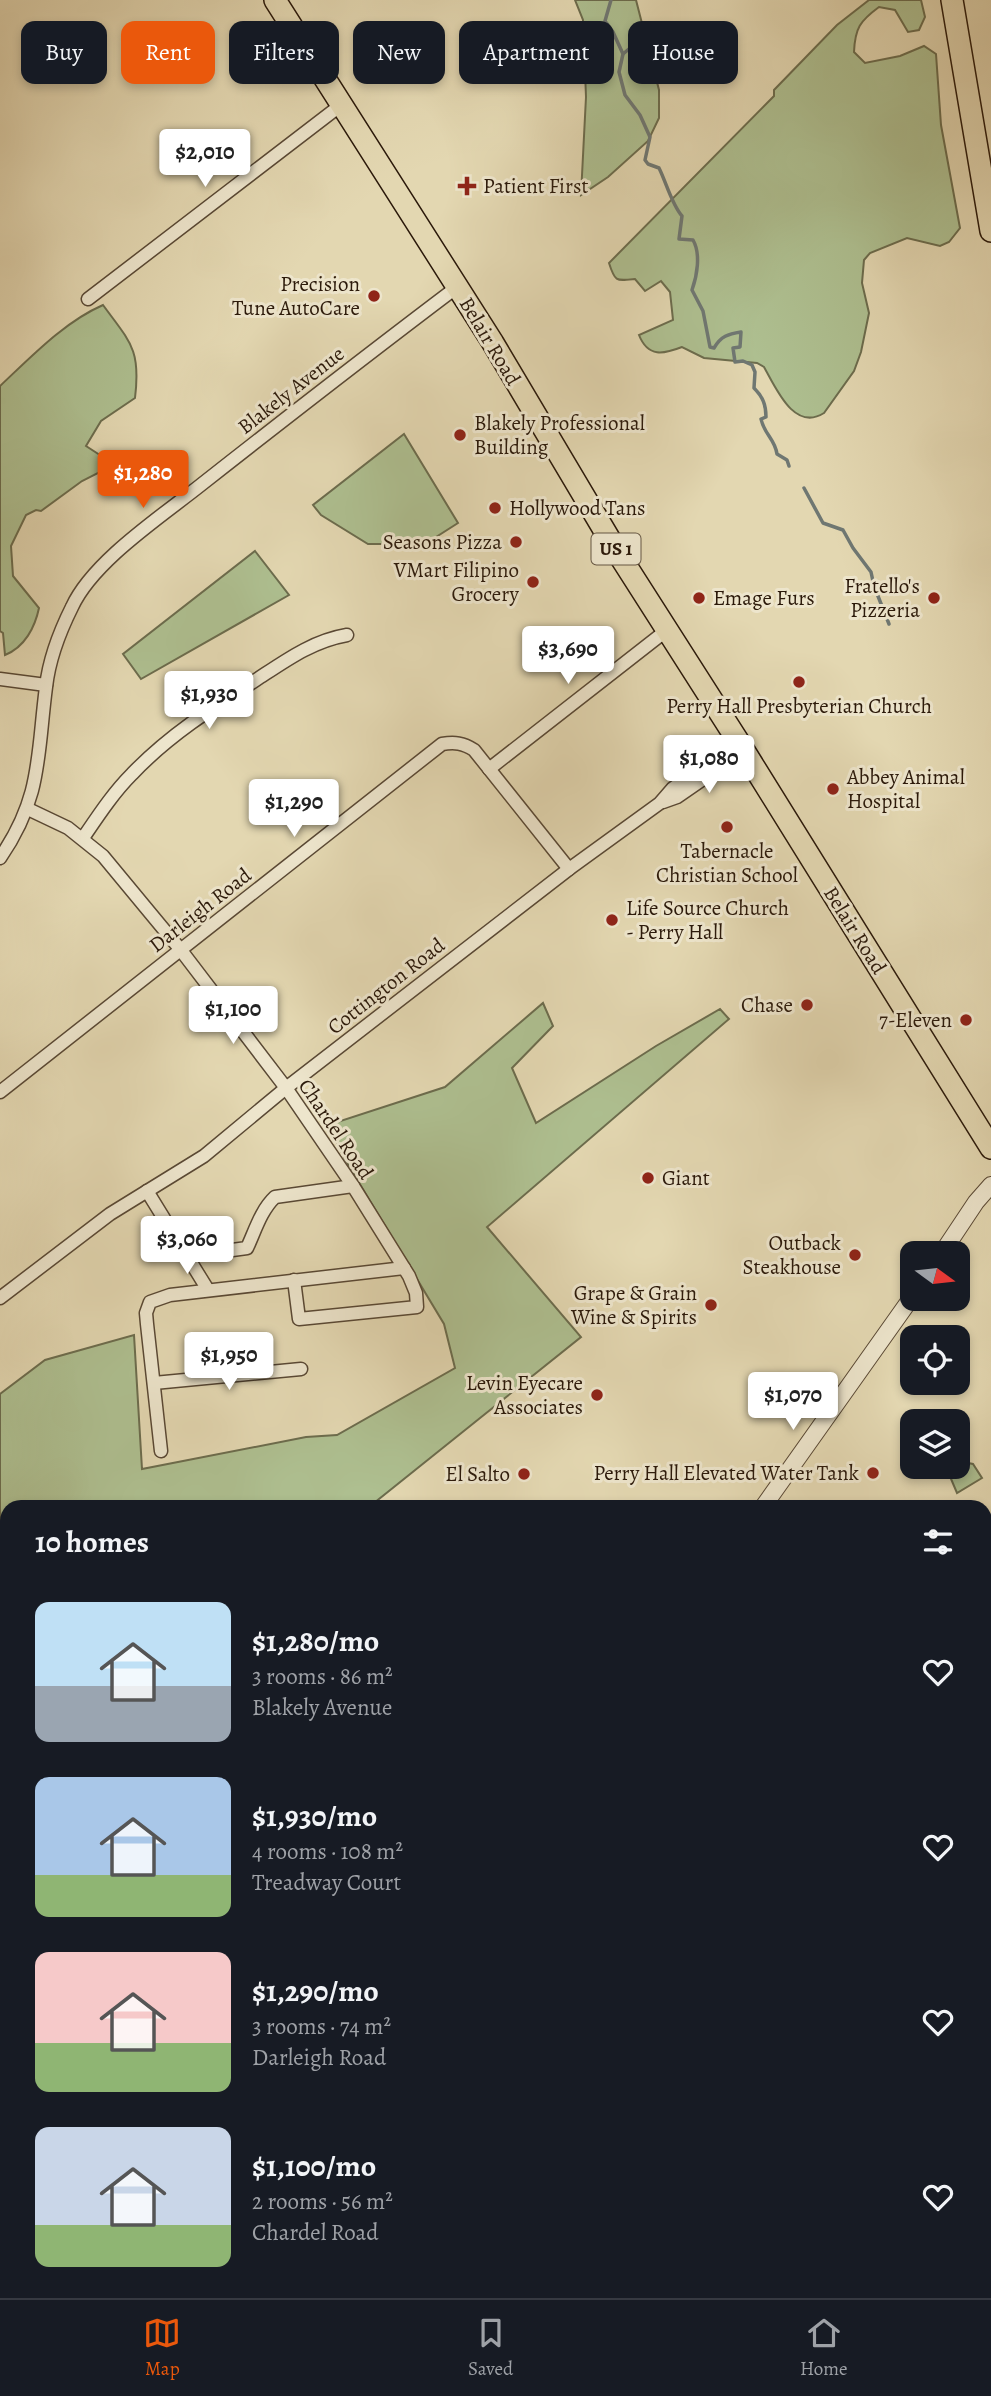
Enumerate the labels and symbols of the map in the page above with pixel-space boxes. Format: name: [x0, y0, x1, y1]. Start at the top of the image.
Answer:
pin: $2,010: [148, 130, 262, 189]
place label: Patient First: [483, 172, 589, 200]
marker: Patient First: [457, 176, 477, 196]
place label: Precision Tune AutoCare: [232, 270, 360, 322]
marker: Precision Tune AutoCare: [366, 288, 382, 304]
street label: Belair Road: [453, 292, 528, 391]
street label: Blakely Avenue: [232, 340, 350, 440]
place label: Blakely Professional Building: [474, 409, 645, 461]
marker: Blakely Professional Building: [452, 427, 468, 443]
pin: $1,280: [86, 450, 200, 510]
place label: Hollywood Tans: [509, 494, 645, 522]
marker: Hollywood Tans: [487, 500, 503, 516]
place label: Seasons Pizza: [383, 528, 502, 556]
marker: Seasons Pizza: [508, 534, 524, 550]
road number: US 1: [592, 534, 640, 564]
place label: VMart Filipino Grocery: [393, 556, 520, 608]
place label: Fratello's Pizzeria: [844, 572, 920, 624]
marker: VMart Filipino Grocery: [525, 574, 541, 590]
place label: Emage Furs: [713, 584, 815, 612]
marker: Emage Furs: [691, 590, 707, 606]
marker: Fratello's Pizzeria: [926, 590, 942, 606]
pin: $3,690: [511, 626, 625, 686]
pin: $1,930: [152, 672, 266, 731]
marker: Perry Hall Presbyterian Church: [791, 674, 807, 690]
place label: Perry Hall Presbyterian Church: [666, 692, 932, 720]
pin: $1,080: [652, 736, 766, 795]
place label: Abbey Animal Hospital: [846, 763, 965, 815]
pin: $1,290: [237, 780, 351, 839]
marker: Abbey Animal Hospital: [825, 781, 841, 797]
marker: Tabernacle Christian School: [719, 819, 735, 835]
place label: Tabernacle Christian School: [656, 837, 798, 889]
street label: Darleigh Road: [143, 861, 258, 959]
street label: Belair Road: [817, 881, 893, 980]
place label: Life Source Church - Perry Hall: [626, 894, 789, 946]
marker: Life Source Church - Perry Hall: [604, 912, 620, 928]
street label: Cottington Road: [322, 931, 451, 1041]
pin: $1,100: [176, 986, 290, 1046]
place label: Chase: [741, 991, 793, 1019]
marker: Chase: [799, 997, 815, 1013]
place label: 7-Eleven: [879, 1006, 952, 1034]
marker: 7-Eleven: [958, 1012, 974, 1028]
street label: Chardel Road: [292, 1073, 380, 1185]
place label: Giant: [662, 1164, 710, 1192]
marker: Giant: [640, 1170, 656, 1186]
pin: $3,060: [130, 1216, 244, 1276]
place label: Outback Steakhouse: [742, 1229, 842, 1281]
north arrow: [900, 1241, 970, 1311]
marker: Outback Steakhouse: [847, 1247, 863, 1263]
place label: Grape & Grain Wine & Spirits: [570, 1279, 697, 1331]
marker: Grape & Grain Wine & Spirits: [703, 1297, 719, 1313]
pin: $1,950: [172, 1332, 286, 1392]
place label: Levin Eyecare Associates: [466, 1369, 583, 1421]
pin: $1,070: [736, 1372, 850, 1432]
marker: Levin Eyecare Associates: [589, 1387, 605, 1403]
place label: Perry Hall Elevated Water Tank: [594, 1459, 860, 1487]
place label: El Salto: [445, 1460, 510, 1488]
marker: Perry Hall Elevated Water Tank: [865, 1465, 881, 1481]
marker: El Salto: [516, 1466, 532, 1482]

